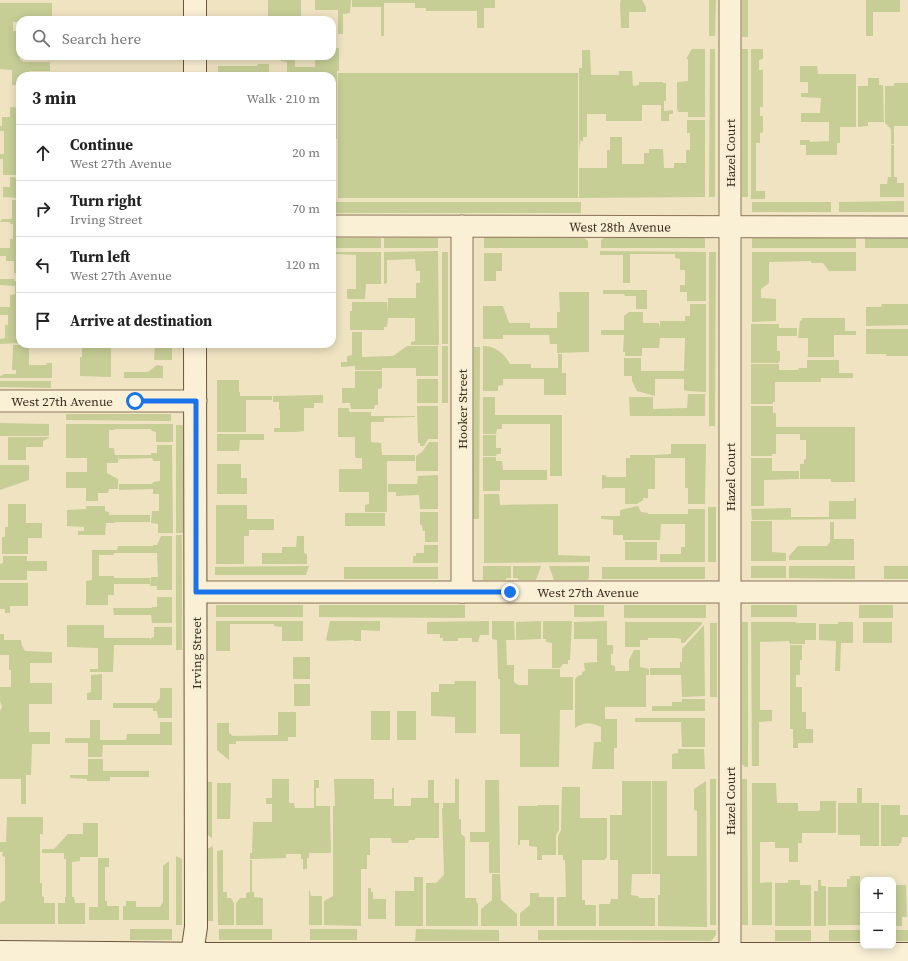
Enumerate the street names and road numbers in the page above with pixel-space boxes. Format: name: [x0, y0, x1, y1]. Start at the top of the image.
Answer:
street label: Hazel Court: [722, 118, 739, 187]
street label: West 28th Avenue: [569, 218, 671, 236]
street label: Hooker Street: [454, 368, 471, 449]
street label: West 27th Avenue: [11, 393, 113, 410]
street label: Hazel Court: [722, 442, 739, 511]
street label: West 27th Avenue: [537, 584, 639, 601]
street label: Irving Street: [188, 616, 205, 689]
street label: Hazel Court: [722, 766, 739, 835]

